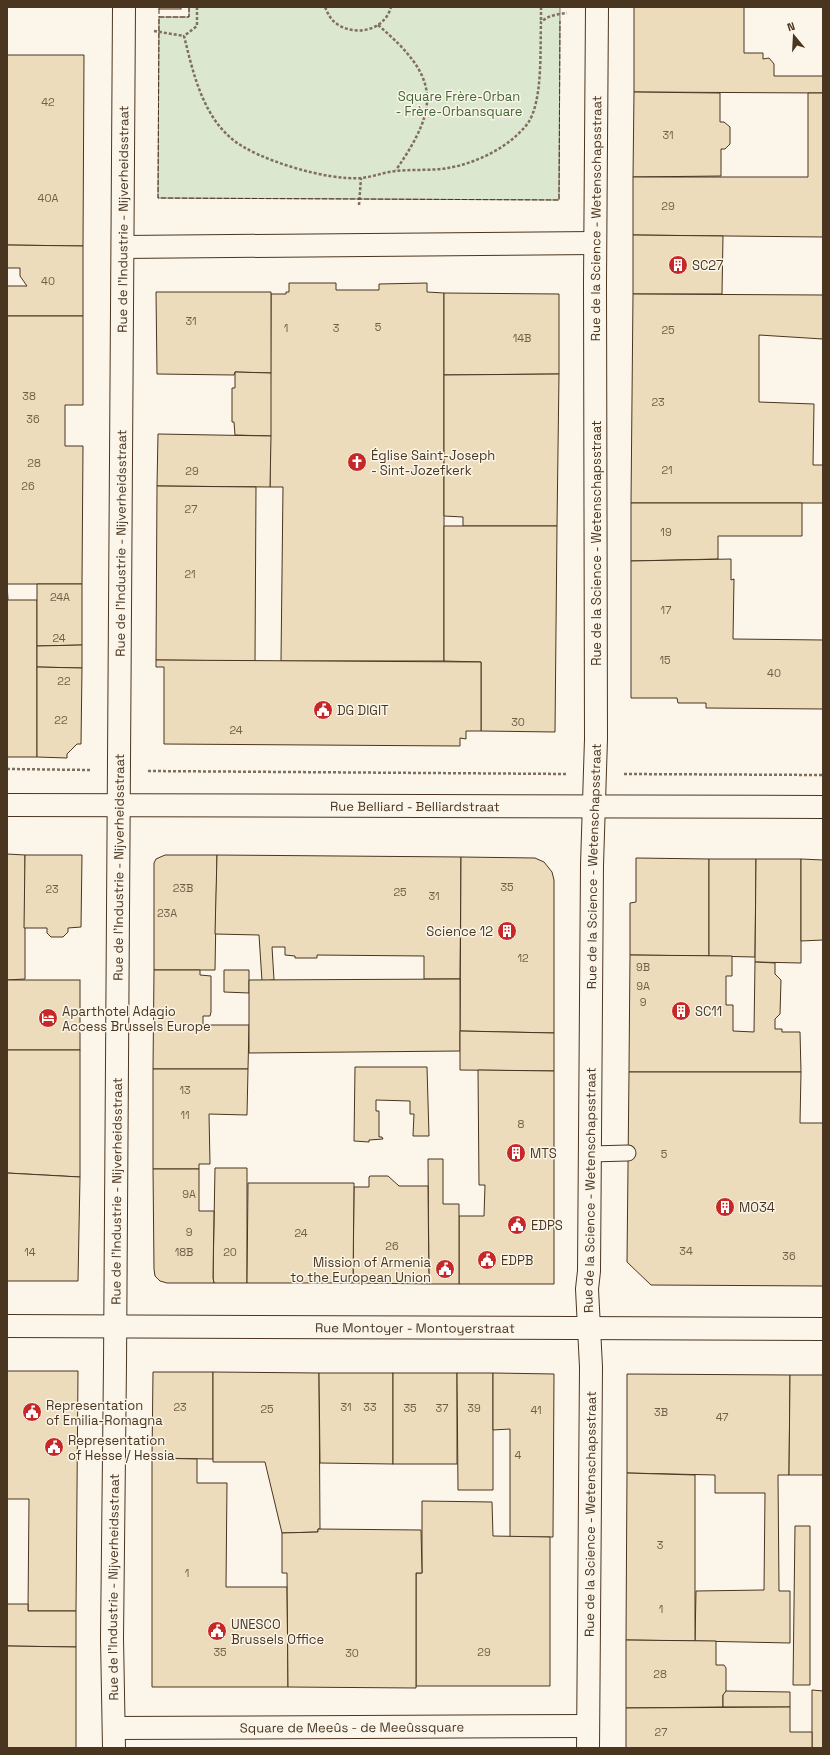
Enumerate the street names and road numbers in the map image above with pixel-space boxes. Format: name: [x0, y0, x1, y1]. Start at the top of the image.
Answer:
street label: Rue de la Science - Wetenschapsstraat: [586, 95, 605, 341]
street label: Rue de l'Industrie - Nijverheidsstraat: [113, 105, 132, 333]
street label: Rue de la Science - Wetenschapsstraat: [588, 420, 605, 666]
street label: Rue de l'Industrie - Nijverheidsstraat: [111, 429, 130, 657]
street label: Rue de la Science - Wetenschapsstraat: [583, 743, 604, 989]
street label: Rue de l'Industrie - Nijverheidsstraat: [109, 753, 128, 981]
street label: Rue Belliard - Belliardstraat: [330, 797, 500, 815]
street label: Rue de la Science - Wetenschapsstraat: [579, 1067, 599, 1313]
street label: Rue de l'Industrie - Nijverheidsstraat: [107, 1077, 125, 1305]
street label: Rue Montoyer - Montoyerstraat: [315, 1319, 515, 1336]
street label: Rue de la Science - Wetenschapsstraat: [580, 1391, 599, 1637]
street label: Rue de l'Industrie - Nijverheidsstraat: [103, 1473, 122, 1701]
street label: Square de Meeûs - de Meeûssquare: [240, 1718, 464, 1736]

